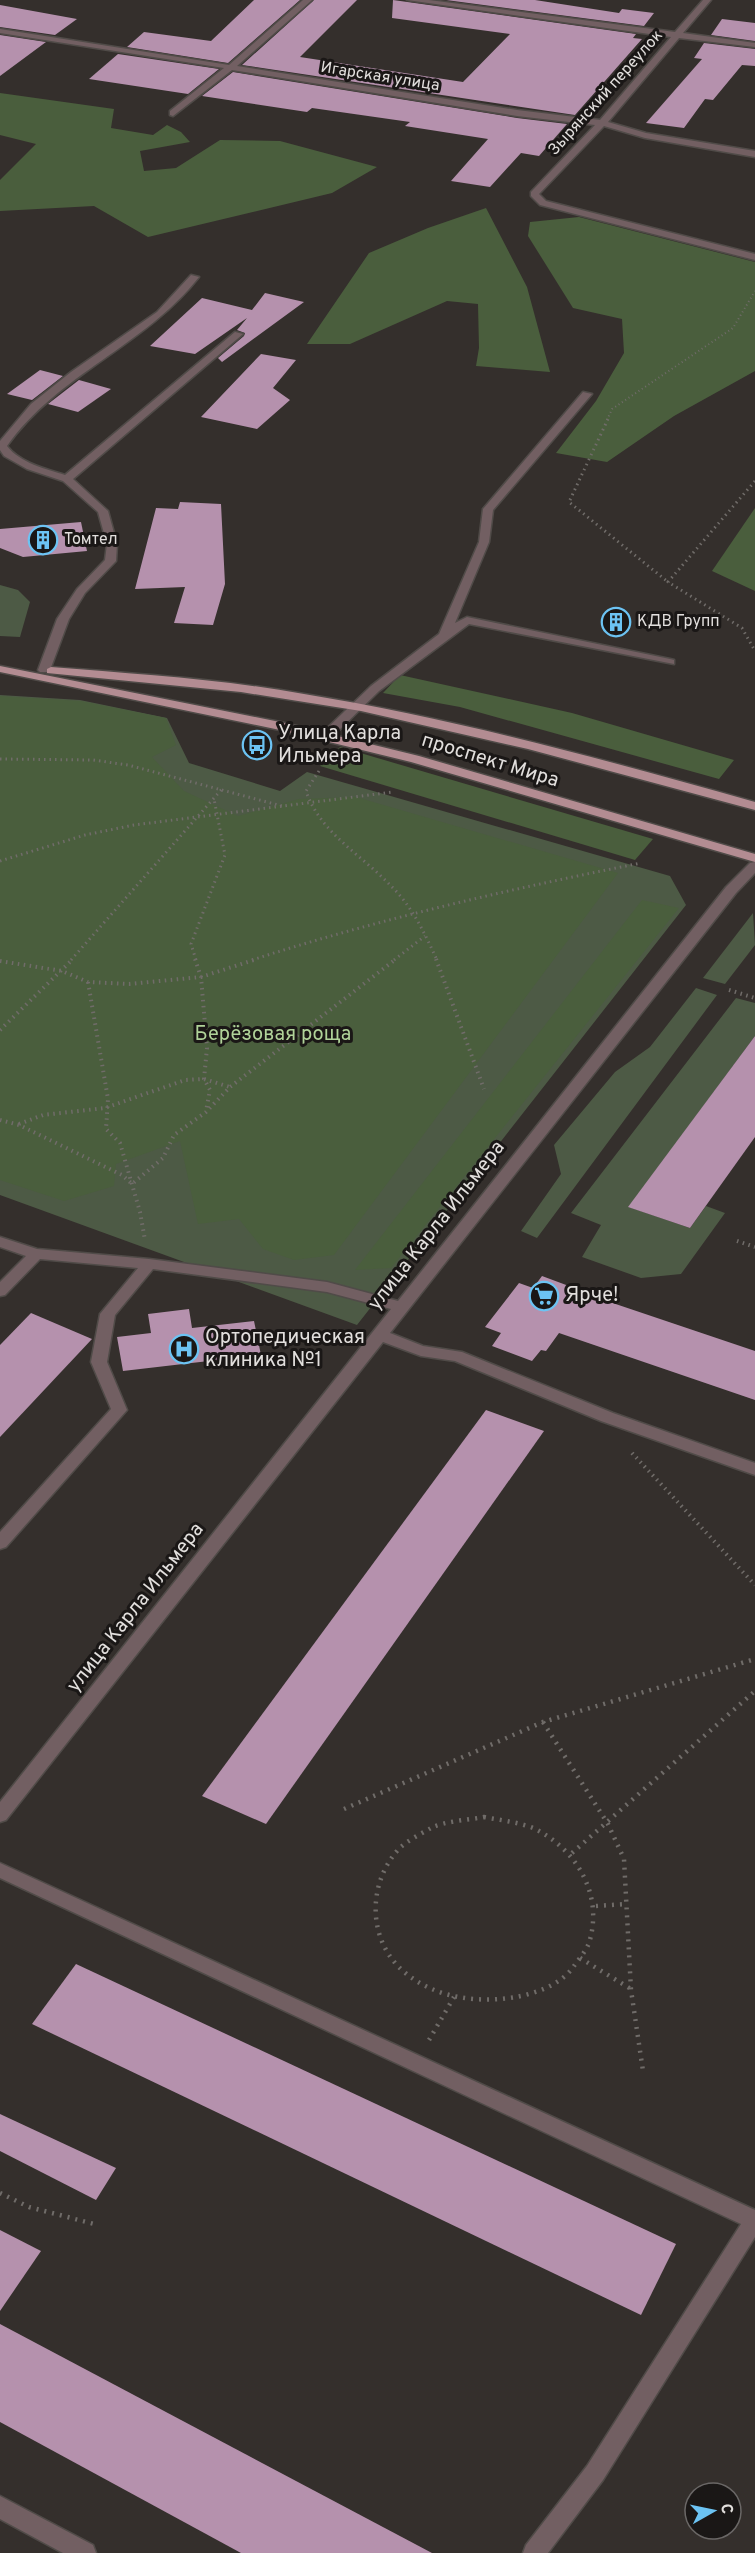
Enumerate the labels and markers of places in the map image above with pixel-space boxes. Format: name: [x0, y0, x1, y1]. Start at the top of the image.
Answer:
building icon: Томтел: [27, 524, 59, 556]
place label: Томтел: [64, 530, 118, 550]
building icon: КДВ Групп: [600, 606, 632, 638]
place label: КДВ Групп: [637, 612, 720, 632]
place label: Улица Карла Ильмера: [278, 721, 401, 770]
bus stop icon: Улица Карла Ильмера: [241, 729, 273, 761]
supermarket icon: Ярче!: [528, 1280, 560, 1312]
place label: Ярче!: [565, 1283, 618, 1309]
place label: Ортопедическая клиника №1: [205, 1325, 365, 1374]
hospital icon: Ортопедическая клиника №1: [168, 1333, 200, 1365]

